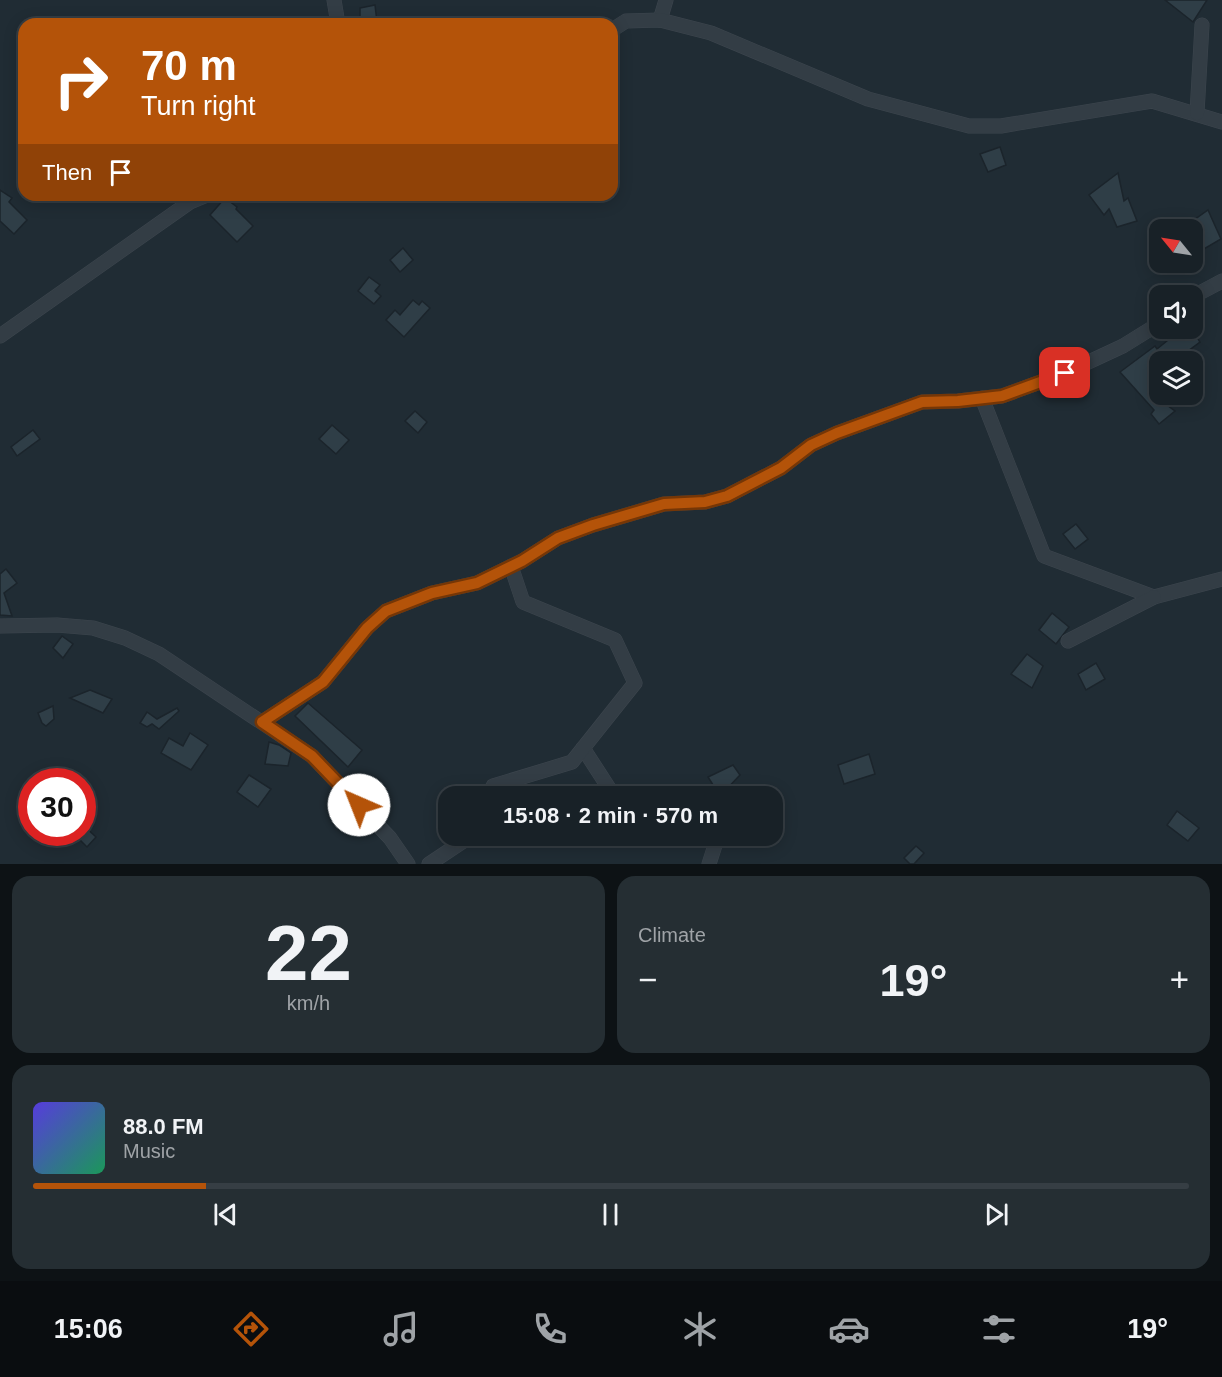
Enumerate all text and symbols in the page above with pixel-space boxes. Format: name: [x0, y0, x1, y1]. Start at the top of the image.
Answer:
icon: right: [42, 42, 120, 120]
text: 70 m: [141, 42, 237, 89]
text: Turn right: [141, 91, 256, 121]
icon: arrive: [104, 156, 137, 189]
text: Then: [42, 160, 92, 185]
north arrow: [1149, 219, 1203, 273]
map controls: [1149, 219, 1203, 405]
button: sound: [1149, 285, 1203, 339]
pin: [1039, 347, 1090, 398]
button: layers: [1149, 351, 1203, 405]
icon: arrive: [1048, 356, 1081, 389]
speed limit sign: 30: [18, 768, 96, 846]
position arrow: [327, 773, 391, 837]
text: 15:08 · 2 min · 570 m: [503, 803, 718, 828]
text: 22: [265, 909, 352, 997]
text: Climate: [638, 924, 706, 946]
text: 19°: [879, 955, 948, 1006]
text: −: [638, 961, 657, 998]
text: +: [1170, 961, 1189, 998]
text: km/h: [287, 992, 330, 1014]
text: 88.0 FM: [123, 1114, 204, 1139]
text: Music: [123, 1140, 175, 1162]
icon: previous: [209, 1198, 242, 1231]
icon: pause: [594, 1198, 627, 1231]
icon: next: [980, 1198, 1013, 1231]
icon: directions: [230, 1308, 272, 1350]
icon: music: [380, 1308, 422, 1350]
icon: phone: [529, 1308, 571, 1350]
icon: climate: [679, 1308, 721, 1350]
icon: car: [828, 1308, 870, 1350]
icon: filters: [978, 1308, 1020, 1350]
text: 15:06: [54, 1314, 123, 1344]
text: 19°: [1127, 1314, 1168, 1344]

